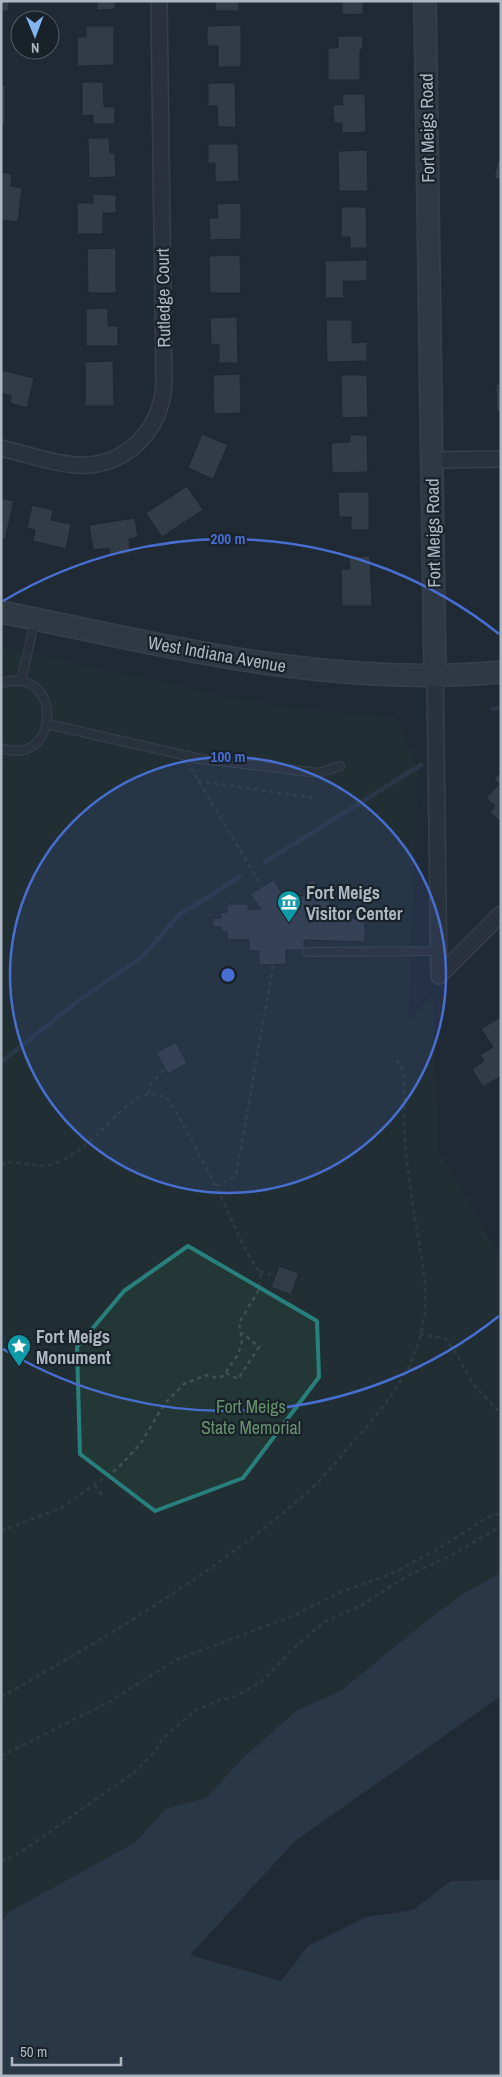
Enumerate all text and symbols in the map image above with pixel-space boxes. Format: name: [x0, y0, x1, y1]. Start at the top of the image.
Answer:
north arrow: [10, 10, 60, 60]
text: N: [31, 39, 40, 57]
street label: Fort Meigs Road: [414, 73, 440, 183]
street label: Rutledge Court: [150, 248, 176, 348]
street label: Fort Meigs Road: [420, 478, 446, 588]
text: 200 m: [211, 528, 245, 549]
street label: West Indiana Avenue: [146, 630, 288, 678]
text: 100 m: [211, 746, 245, 767]
place label: Fort Meigs Visitor Center: [306, 880, 403, 926]
museum icon: Fort Meigs Visitor Center: [276, 889, 302, 923]
centre of rings: [219, 966, 237, 984]
place label: Fort Meigs Monument: [36, 1324, 111, 1370]
place icon: Fort Meigs Monument: [6, 1333, 32, 1367]
park label: Fort Meigs State Memorial: [201, 1394, 301, 1440]
scale bar: [12, 2034, 121, 2066]
text: 50 m: [20, 2041, 47, 2062]

